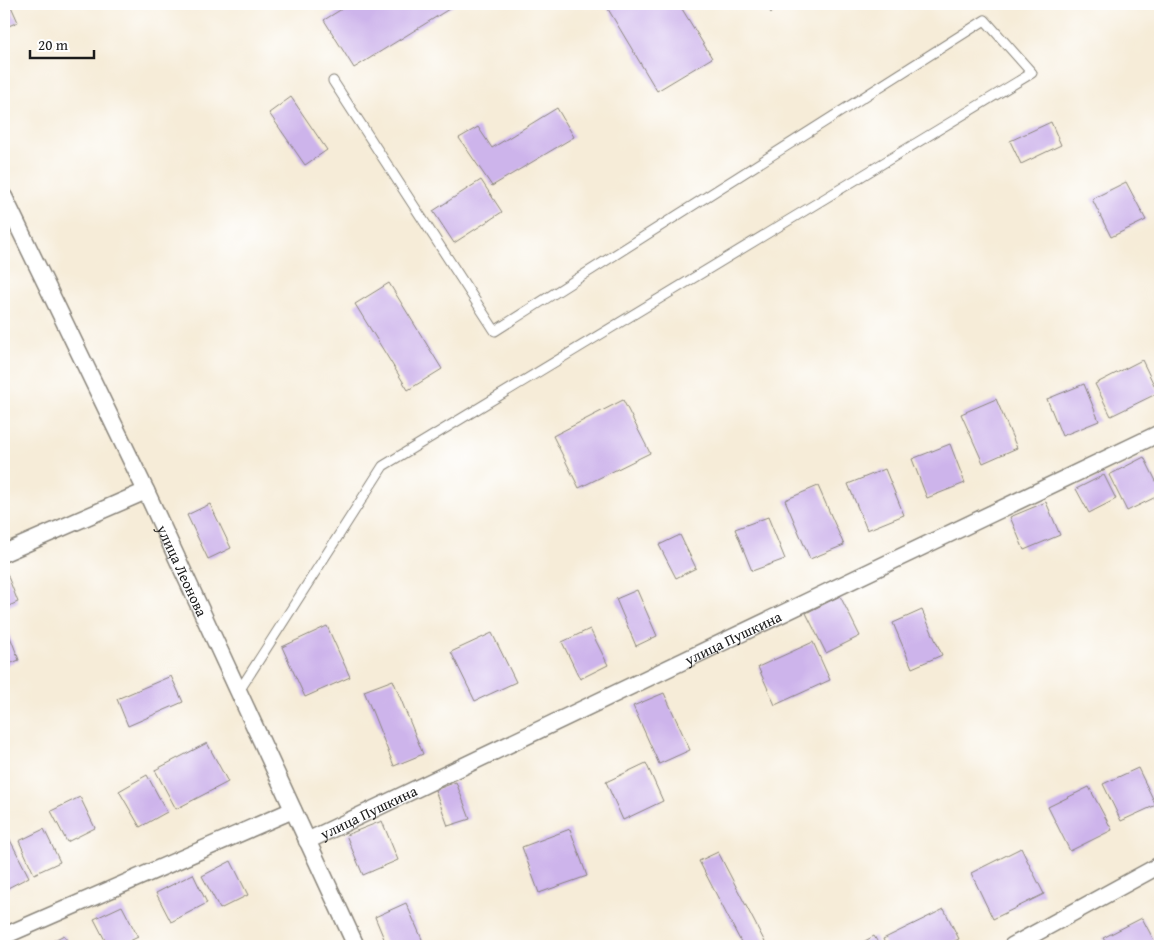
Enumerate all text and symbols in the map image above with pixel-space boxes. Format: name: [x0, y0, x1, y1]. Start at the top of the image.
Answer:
scale bar: [30, 28, 94, 60]
text: 20 m: [38, 34, 69, 55]
street label: улица Леонова: [152, 520, 213, 621]
street label: улица Пушкина: [680, 605, 786, 670]
street label: улица Пушкина: [315, 779, 421, 844]

